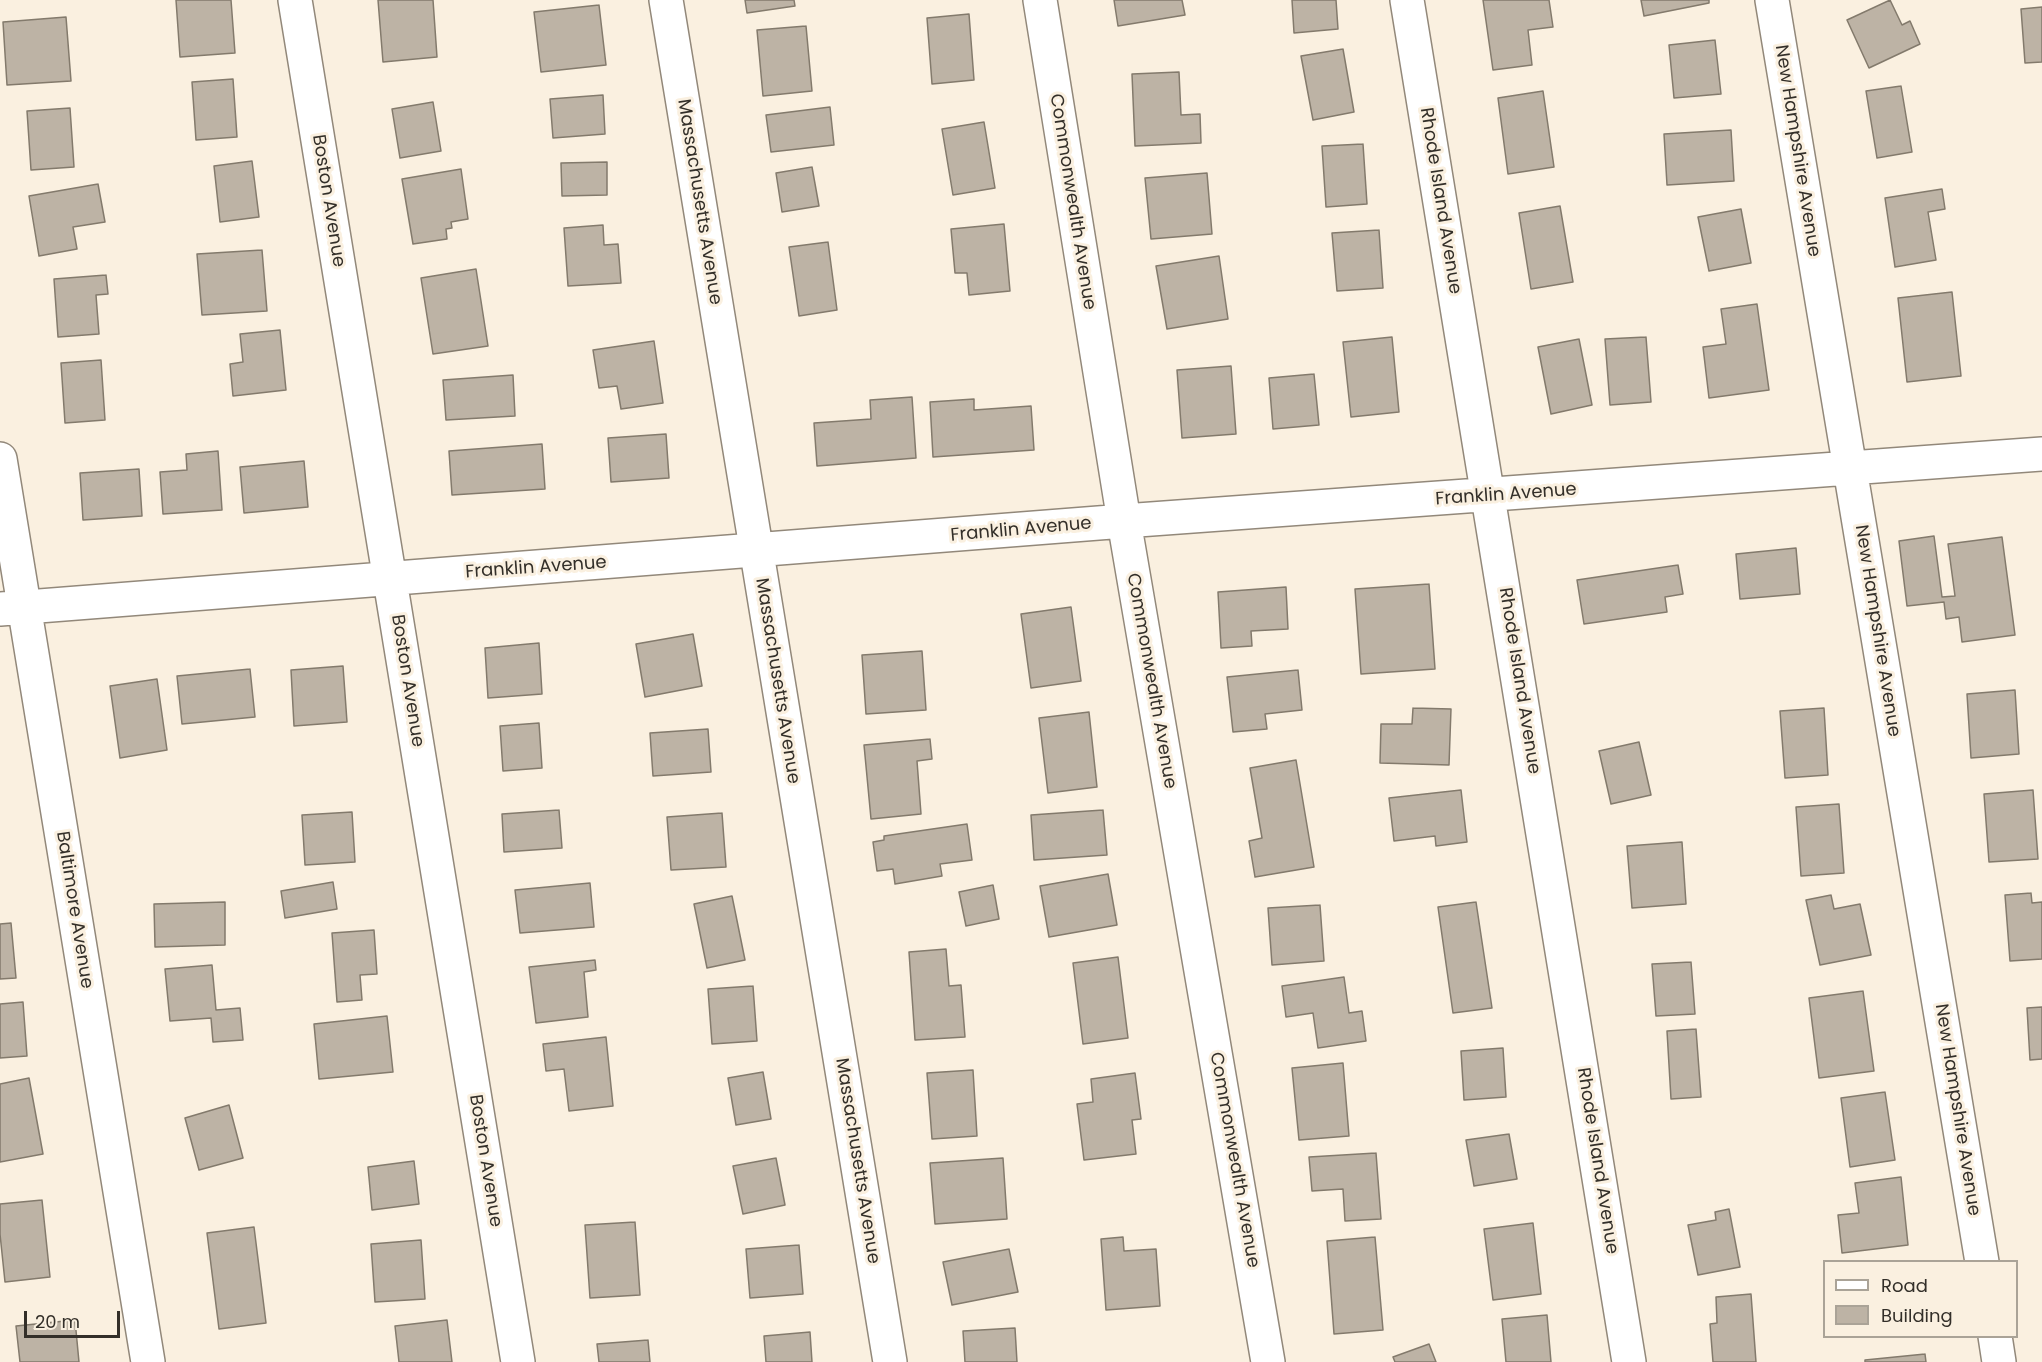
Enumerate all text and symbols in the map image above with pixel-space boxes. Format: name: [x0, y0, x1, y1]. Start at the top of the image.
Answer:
street label: New Hampshire Avenue: [1770, 43, 1824, 259]
street label: Commonwealth Avenue: [1044, 92, 1100, 312]
street label: Massachusetts Avenue: [672, 98, 726, 306]
street label: Rhode Island Avenue: [1415, 106, 1465, 296]
street label: Boston Avenue: [307, 133, 349, 269]
street label: Franklin Avenue: [1435, 479, 1577, 511]
street label: Franklin Avenue: [950, 513, 1092, 547]
street label: New Hampshire Avenue: [1850, 523, 1904, 739]
street label: Franklin Avenue: [465, 552, 607, 584]
street label: Commonwealth Avenue: [1121, 572, 1181, 790]
street label: Massachusetts Avenue: [750, 577, 804, 785]
street label: Rhode Island Avenue: [1494, 586, 1544, 776]
street label: Boston Avenue: [386, 613, 428, 749]
street label: Baltimore Avenue: [51, 830, 97, 990]
street label: New Hampshire Avenue: [1930, 1002, 1984, 1218]
street label: Commonwealth Avenue: [1204, 1051, 1264, 1269]
street label: Massachusetts Avenue: [830, 1057, 884, 1265]
street label: Rhode Island Avenue: [1572, 1066, 1622, 1256]
street label: Boston Avenue: [464, 1093, 506, 1229]
legend: [1823, 1260, 2018, 1338]
text: Road: [1881, 1273, 1928, 1298]
scale bar: [27, 1299, 123, 1337]
text: Building: [1881, 1303, 1953, 1328]
text: 20 m: [35, 1309, 80, 1334]

